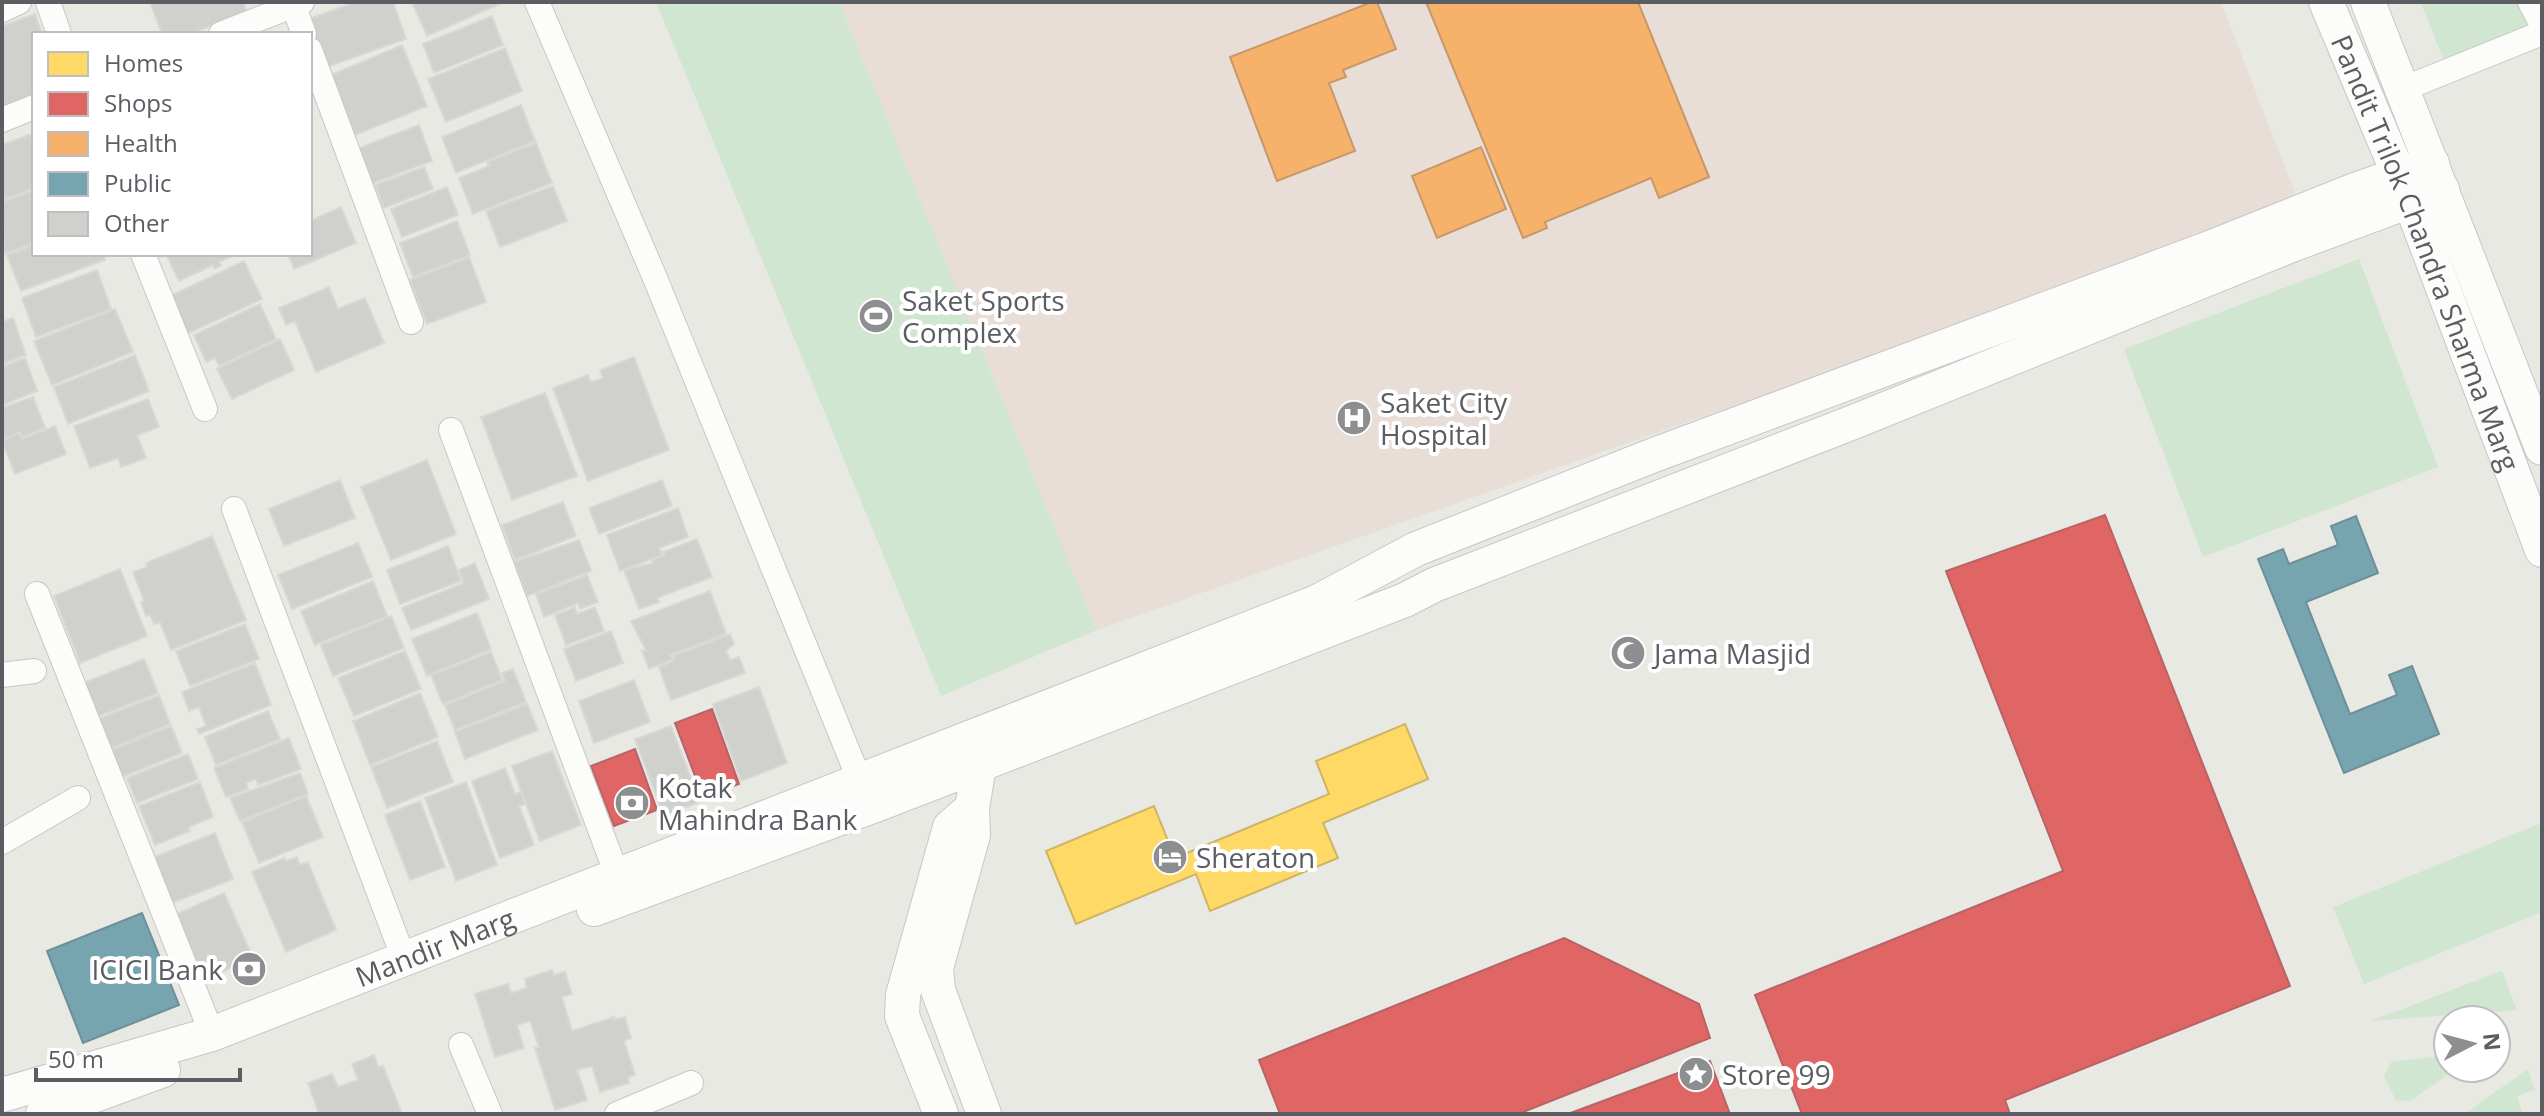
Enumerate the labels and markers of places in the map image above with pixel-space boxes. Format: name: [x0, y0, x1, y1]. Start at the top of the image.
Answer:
place label: Saket Sports Complex: [902, 281, 1065, 351]
sports icon: Saket Sports Complex: [857, 297, 895, 335]
place label: Saket City Hospital: [1380, 383, 1508, 453]
hospital icon: Saket City Hospital: [1335, 399, 1373, 437]
mosque icon: Jama Masjid: [1609, 634, 1647, 672]
place label: Jama Masjid: [1651, 634, 1811, 672]
place label: Kotak Mahindra Bank: [658, 768, 857, 838]
bank icon: Kotak Mahindra Bank: [613, 784, 651, 822]
hotel icon: Sheraton: [1151, 838, 1189, 876]
place label: Sheraton: [1196, 838, 1315, 876]
place label: ICICI Bank: [91, 950, 223, 988]
bank icon: ICICI Bank: [230, 950, 268, 988]
place icon: Store 99: [1677, 1055, 1715, 1093]
place label: Store 99: [1722, 1055, 1831, 1093]

